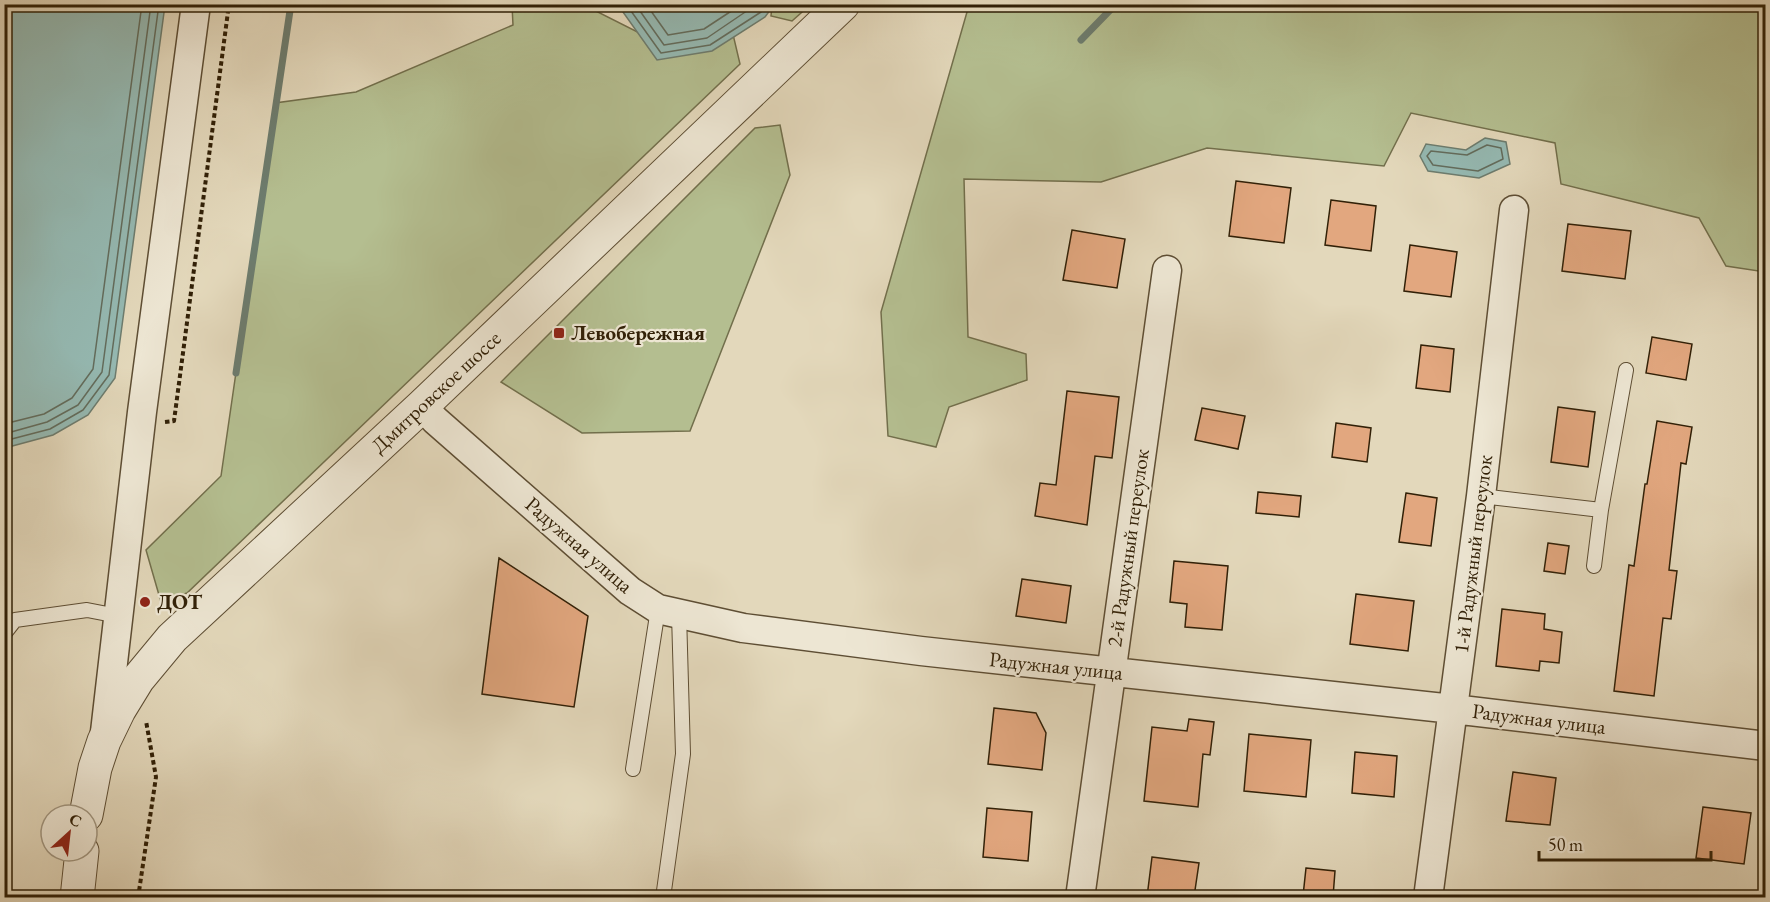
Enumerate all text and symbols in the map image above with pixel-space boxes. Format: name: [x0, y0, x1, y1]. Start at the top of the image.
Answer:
place label: Левобережная: [571, 319, 705, 346]
street label: Дмитровское шоссе: [365, 325, 506, 459]
marker: Левобережная: [552, 326, 566, 340]
street label: 2-й Радужный переулок: [1100, 447, 1155, 649]
street label: 1-й Радужный переулок: [1447, 453, 1498, 655]
street label: Радужная улица: [520, 490, 639, 599]
place label: ДОТ: [157, 588, 203, 615]
marker: ДОТ: [138, 595, 152, 609]
street label: Радужная улица: [988, 645, 1125, 686]
street label: Радужная улица: [1471, 697, 1608, 740]
north arrow: [39, 803, 99, 863]
text: С: [66, 808, 85, 832]
scale bar: [1539, 824, 1712, 862]
text: 50 m: [1548, 833, 1583, 856]

